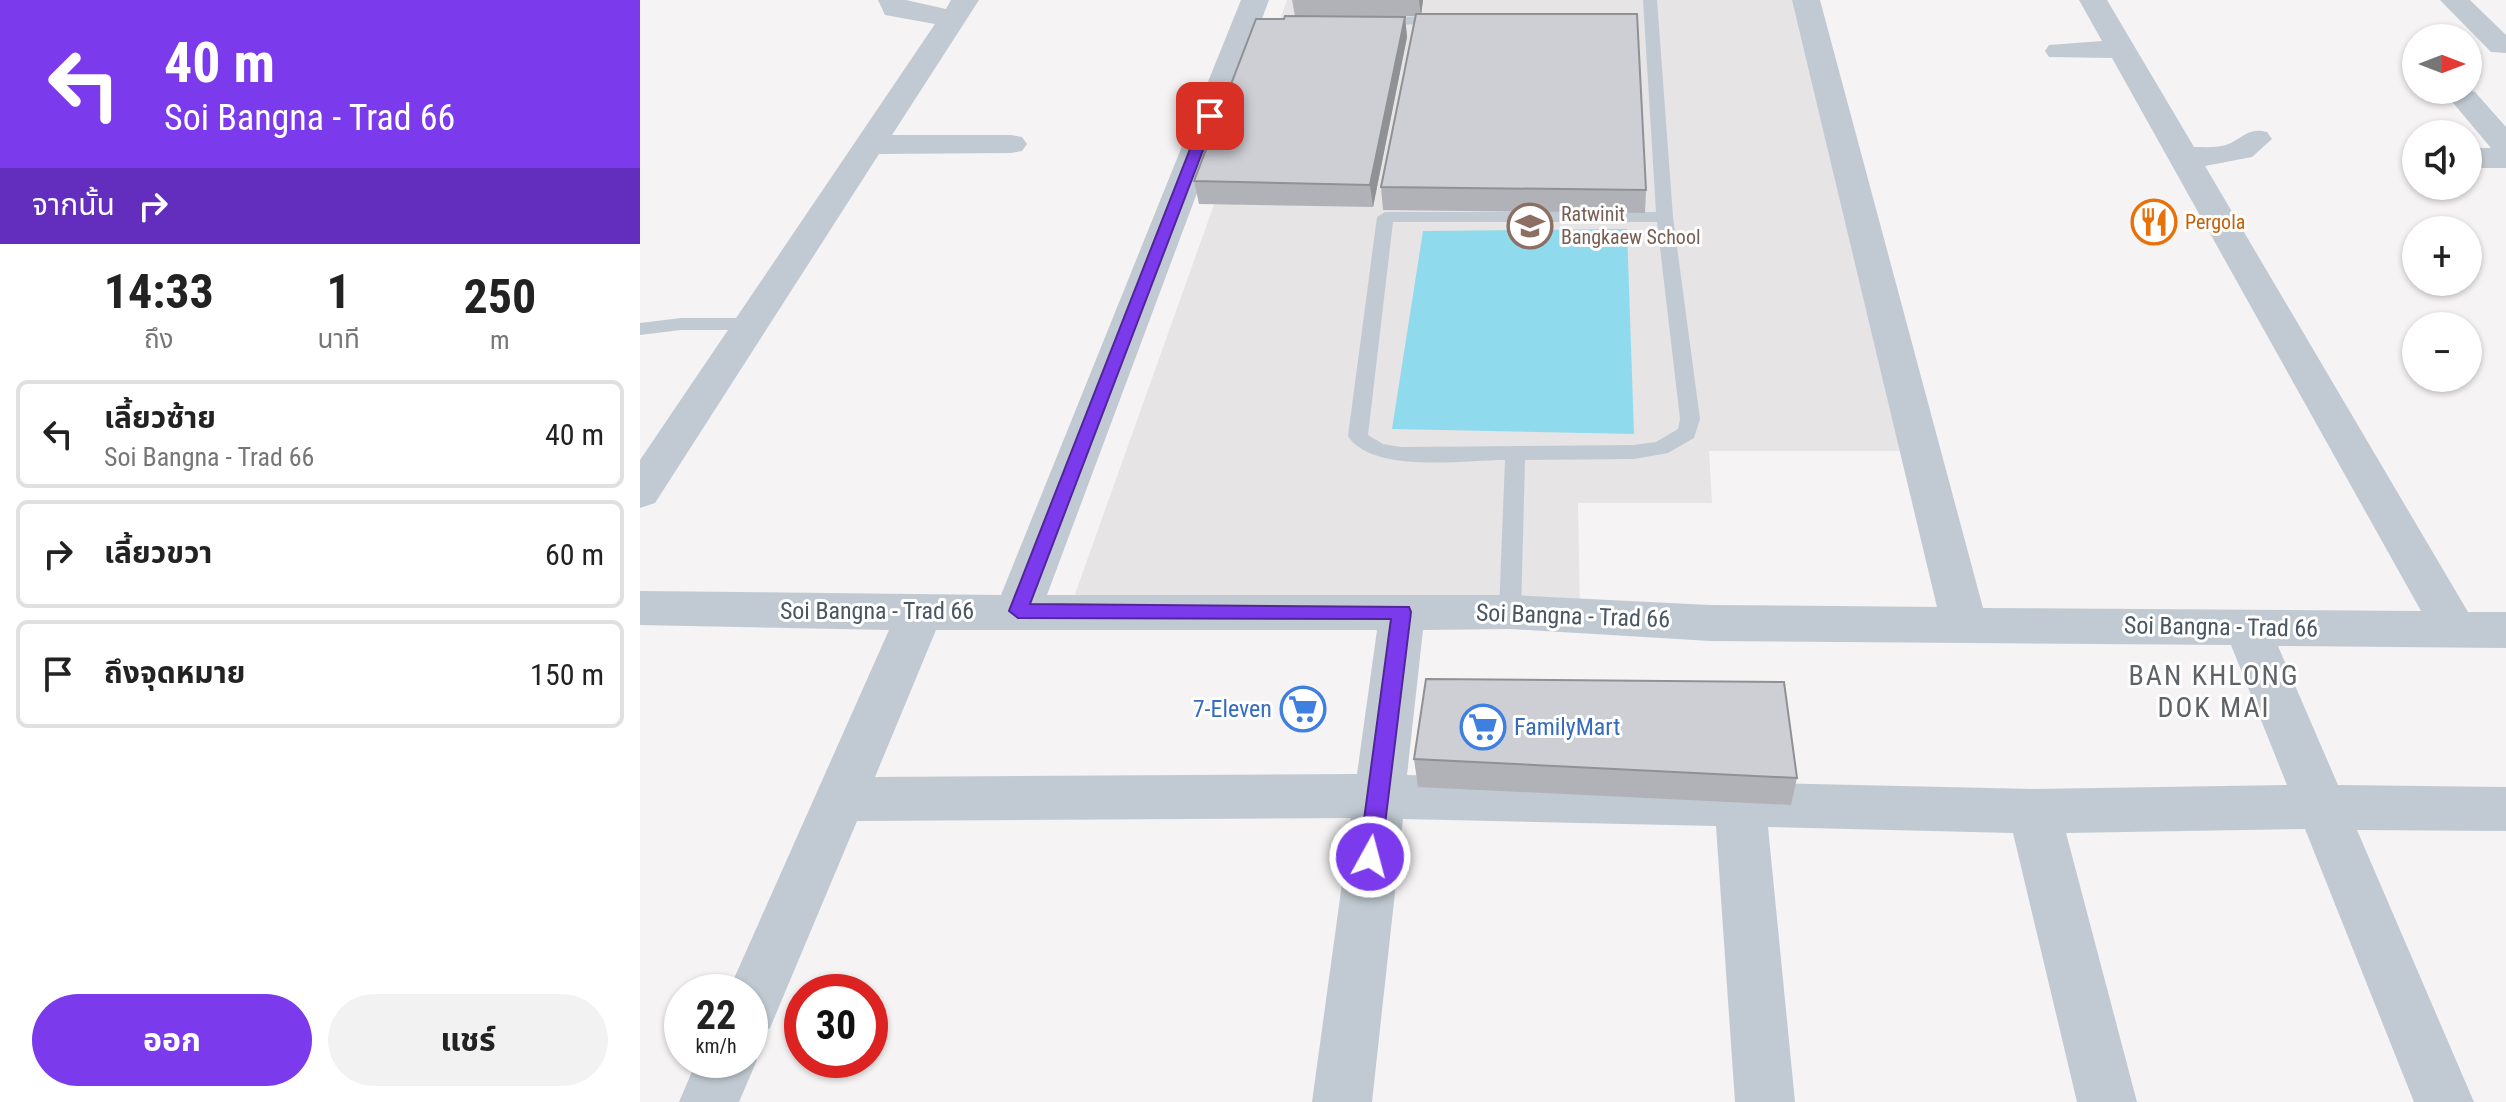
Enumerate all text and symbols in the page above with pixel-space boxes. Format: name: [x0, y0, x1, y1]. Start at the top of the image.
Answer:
north arrow: [2402, 24, 2482, 104]
map controls: [2402, 24, 2482, 392]
text: 40 m: [164, 30, 275, 96]
icon: left: [32, 32, 136, 136]
pin: [1176, 82, 1244, 150]
icon: arrive: [1188, 94, 1232, 138]
text: Soi Bangna - Trad 66: [164, 97, 455, 139]
button: sound: [2402, 120, 2482, 200]
icon: right: [131, 184, 175, 228]
text: จากนั้น: [32, 187, 115, 222]
restaurant icon: Pergola: [2130, 198, 2178, 246]
school or university icon: Ratwinit Bangkaew School: [1506, 202, 1554, 250]
place label: Ratwinit Bangkaew School: [1561, 202, 1701, 249]
place label: Pergola: [2185, 210, 2245, 234]
button: +: [2402, 216, 2482, 296]
text: 14:33: [104, 263, 214, 320]
text: 1: [327, 263, 351, 320]
text: 250: [464, 268, 536, 325]
button: −: [2402, 312, 2482, 392]
text: ถึง: [144, 324, 174, 354]
text: นาที: [318, 324, 360, 354]
text: m: [490, 325, 510, 355]
text: เลี้ยวซ้าย: [104, 400, 216, 435]
icon: left: [36, 412, 80, 456]
text: 40 m: [545, 417, 604, 452]
text: Soi Bangna - Trad 66: [104, 442, 314, 472]
icon: right: [36, 532, 80, 576]
text: เลี้ยวขวา: [104, 535, 212, 570]
text: 60 m: [545, 537, 604, 572]
street label: Soi Bangna - Trad 66: [780, 597, 974, 625]
street label: Soi Bangna - Trad 66: [1475, 599, 1671, 633]
street label: Soi Bangna - Trad 66: [2124, 611, 2318, 643]
icon: arrive: [36, 652, 80, 696]
text: ถึงจุดหมาย: [104, 655, 245, 690]
text: 150 m: [530, 657, 604, 692]
district label: BAN KHLONG DOK MAI: [2129, 659, 2300, 724]
supermarket icon: 7-Eleven: [1279, 685, 1327, 733]
place label: 7-Eleven: [1193, 695, 1272, 723]
supermarket icon: FamilyMart: [1459, 703, 1507, 751]
place label: FamilyMart: [1514, 713, 1620, 741]
position arrow: [1328, 815, 1412, 899]
speed limit sign: 30: [784, 974, 888, 1078]
text: 22: [696, 992, 736, 1039]
button: ออก: [32, 994, 312, 1086]
button: แชร์: [328, 994, 608, 1086]
text: km/h: [695, 1034, 737, 1058]

